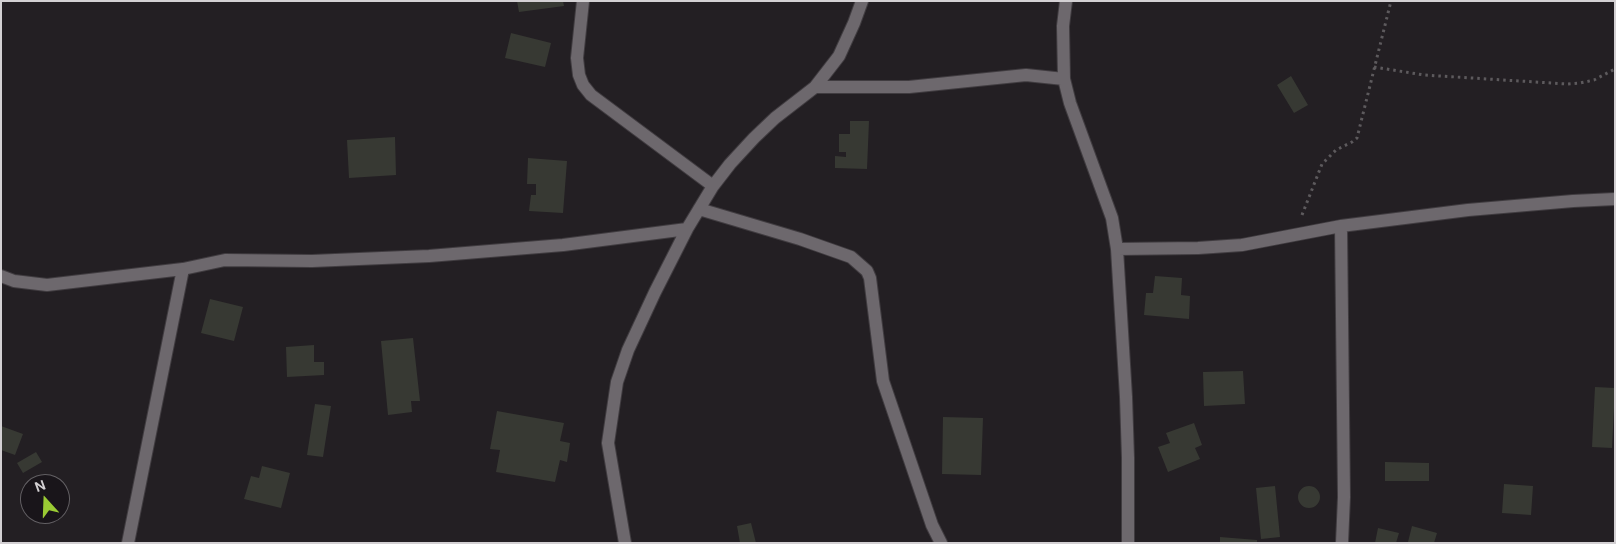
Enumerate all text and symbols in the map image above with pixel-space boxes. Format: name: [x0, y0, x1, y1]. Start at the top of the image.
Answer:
north arrow: [20, 474, 70, 524]
text: N: [32, 476, 48, 496]

